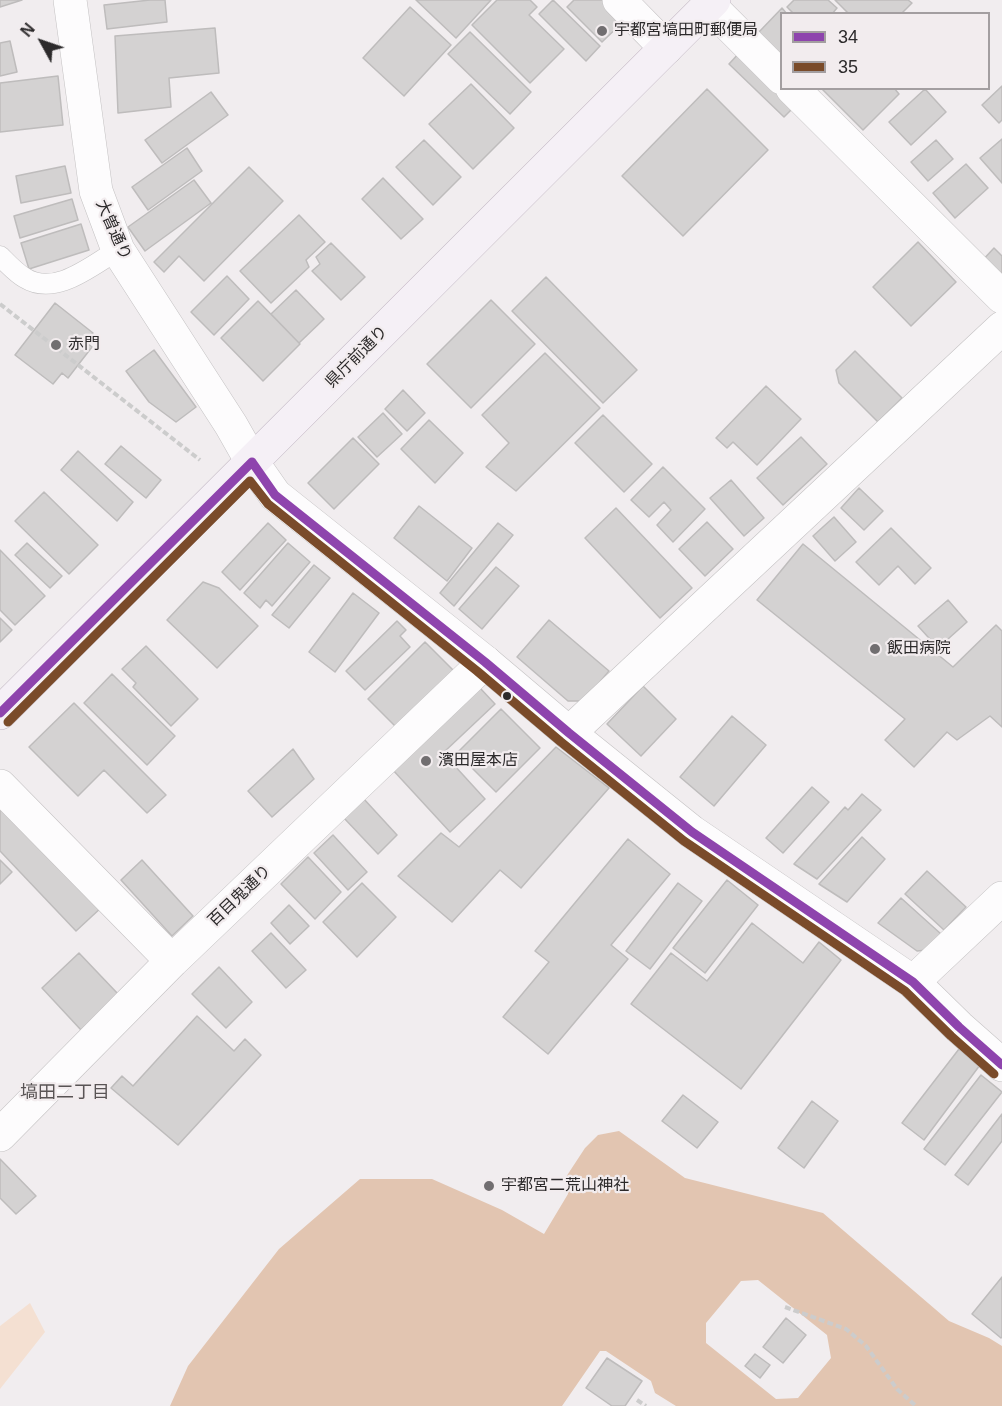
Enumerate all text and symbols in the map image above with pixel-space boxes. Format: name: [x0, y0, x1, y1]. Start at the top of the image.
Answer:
north arrow: [12, 12, 72, 72]
legend: [780, 12, 990, 90]
text: N: [18, 20, 38, 40]
place label: 宇都宮塙田町郵便局: [614, 21, 758, 41]
marker: 宇都宮塙田町郵便局: [595, 24, 609, 38]
text: 34: [838, 27, 858, 47]
text: 35: [838, 57, 858, 77]
street label: 大曽通り: [91, 197, 135, 263]
street label: 県庁前通り: [322, 322, 392, 392]
place label: 赤門: [68, 335, 100, 355]
marker: 赤門: [49, 338, 63, 352]
place label: 飯田病院: [887, 639, 951, 659]
marker: 飯田病院: [868, 642, 882, 656]
unlabelled marker: [501, 690, 513, 702]
place label: 濱田屋本店: [438, 751, 518, 771]
marker: 濱田屋本店: [419, 754, 433, 768]
street label: 百目鬼通り: [205, 861, 275, 931]
district label: 塙田二丁目: [20, 1082, 110, 1104]
place label: 宇都宮二荒山神社: [501, 1176, 629, 1196]
marker: 宇都宮二荒山神社: [482, 1179, 496, 1193]

